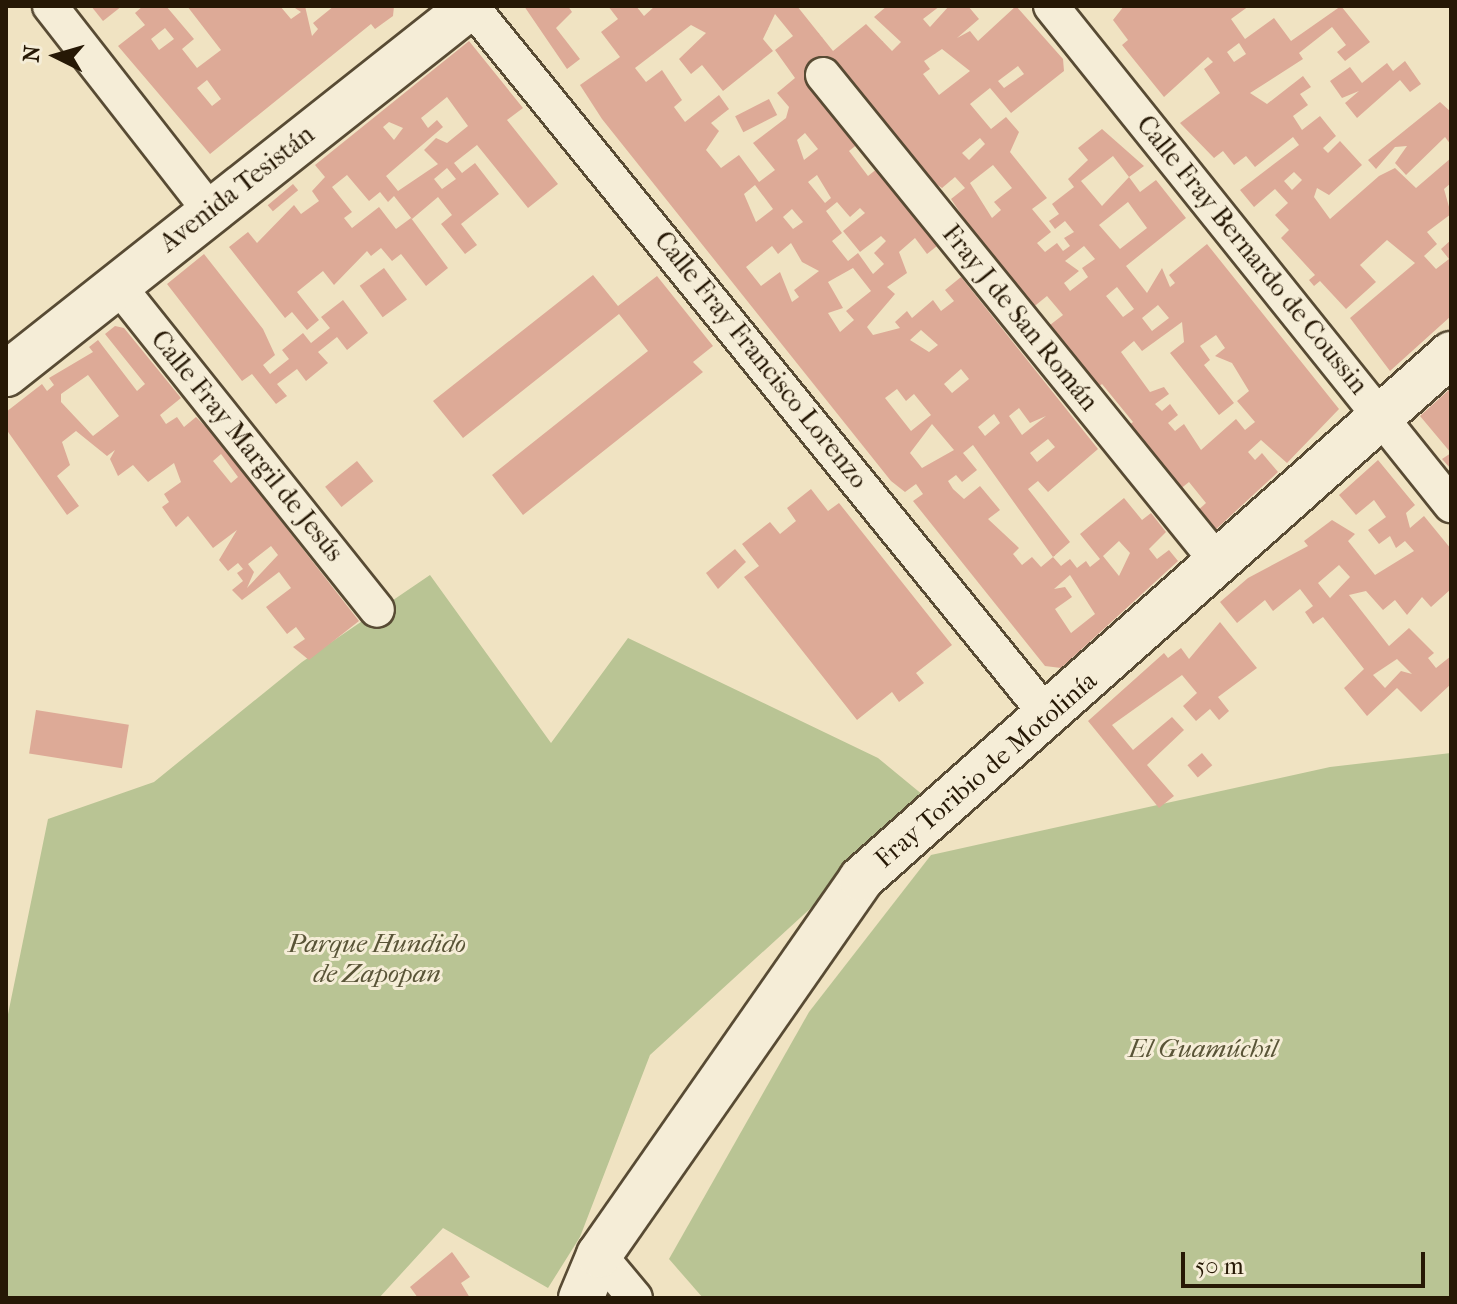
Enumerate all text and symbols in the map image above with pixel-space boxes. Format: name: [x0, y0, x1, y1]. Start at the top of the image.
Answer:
north arrow: [16, 16, 96, 96]
text: N: [18, 44, 46, 63]
street label: Calle Fray Bernardo de Coussin: [1130, 109, 1374, 401]
street label: Avenida Tesistán: [154, 119, 320, 259]
street label: Fray J de San Román: [935, 219, 1105, 417]
street label: Calle Fray Francisco Lorenzo: [648, 225, 874, 495]
street label: Calle Fray Margil de Jesús: [144, 324, 350, 568]
street label: Fray Toribio de Motolinía: [869, 665, 1103, 875]
park label: Parque Hundido de Zapopan: [288, 928, 466, 990]
park label: El Guamúchil: [1129, 1033, 1277, 1065]
scale bar: [1185, 1236, 1429, 1286]
text: 50 m: [1195, 1252, 1244, 1280]

